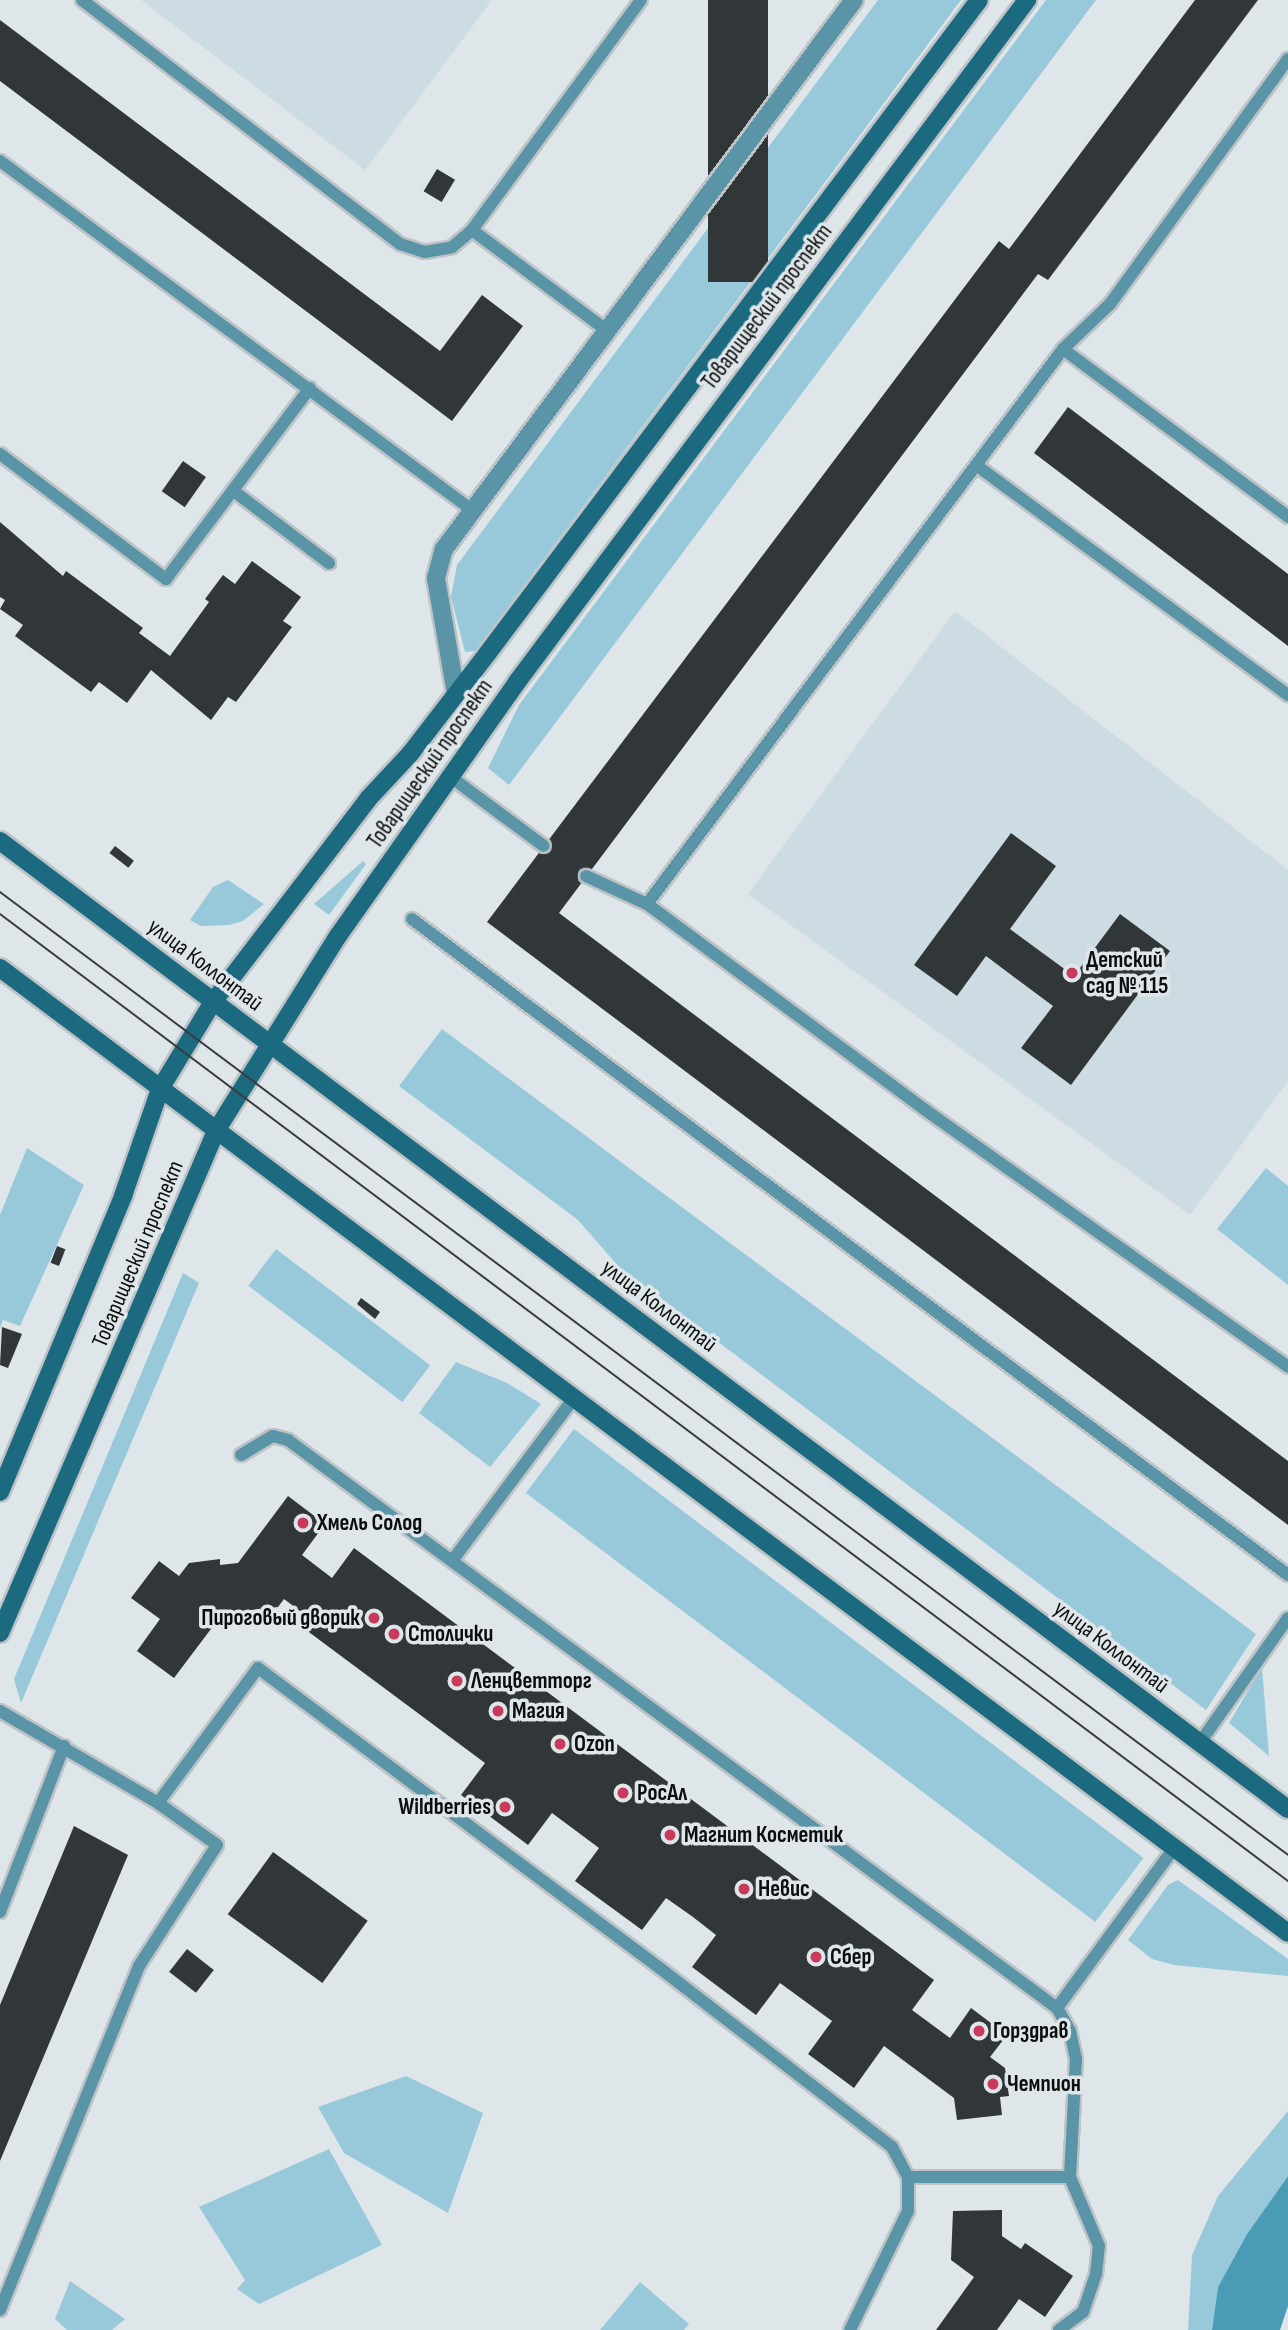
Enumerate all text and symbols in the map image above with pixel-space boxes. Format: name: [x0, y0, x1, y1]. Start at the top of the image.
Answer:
street label: Товарищеский проспект: [696, 219, 838, 395]
street label: Товарищеский проспект: [361, 674, 499, 854]
street label: улица Коллонтай: [142, 913, 268, 1017]
place label: Детский сад № 115: [1086, 946, 1168, 1000]
marker: Детский сад № 115: [1064, 965, 1080, 981]
street label: Товарищеский проспект: [86, 1156, 190, 1352]
street label: улица Коллонтай: [596, 1254, 722, 1358]
place label: Хмель Солод: [317, 1509, 422, 1537]
marker: Хмель Солод: [295, 1515, 311, 1531]
street label: улица Коллонтай: [1048, 1595, 1174, 1699]
place label: Пироговый дворик: [201, 1604, 360, 1632]
marker: Пироговый дворик: [366, 1610, 382, 1626]
place label: Столички: [408, 1620, 493, 1648]
marker: Столички: [386, 1626, 402, 1642]
place label: Ленцветторг: [471, 1667, 592, 1695]
marker: Ленцветторг: [449, 1673, 465, 1689]
place label: Магия: [512, 1697, 565, 1725]
marker: Магия: [490, 1703, 506, 1719]
place label: Ozon: [574, 1730, 615, 1758]
marker: Ozon: [552, 1736, 568, 1752]
place label: РосАл: [637, 1779, 687, 1807]
marker: РосАл: [615, 1785, 631, 1801]
place label: Wildberries: [398, 1793, 491, 1821]
marker: Wildberries: [497, 1799, 513, 1815]
place label: Магнит Косметик: [684, 1821, 843, 1849]
marker: Магнит Косметик: [662, 1827, 678, 1843]
place label: Невис: [758, 1875, 810, 1903]
marker: Невис: [736, 1881, 752, 1897]
place label: Сбер: [830, 1943, 872, 1971]
marker: Сбер: [808, 1949, 824, 1965]
place label: Горздрав: [993, 2017, 1068, 2045]
marker: Горздрав: [971, 2023, 987, 2039]
place label: Чемпион: [1007, 2070, 1081, 2098]
marker: Чемпион: [985, 2076, 1001, 2092]

